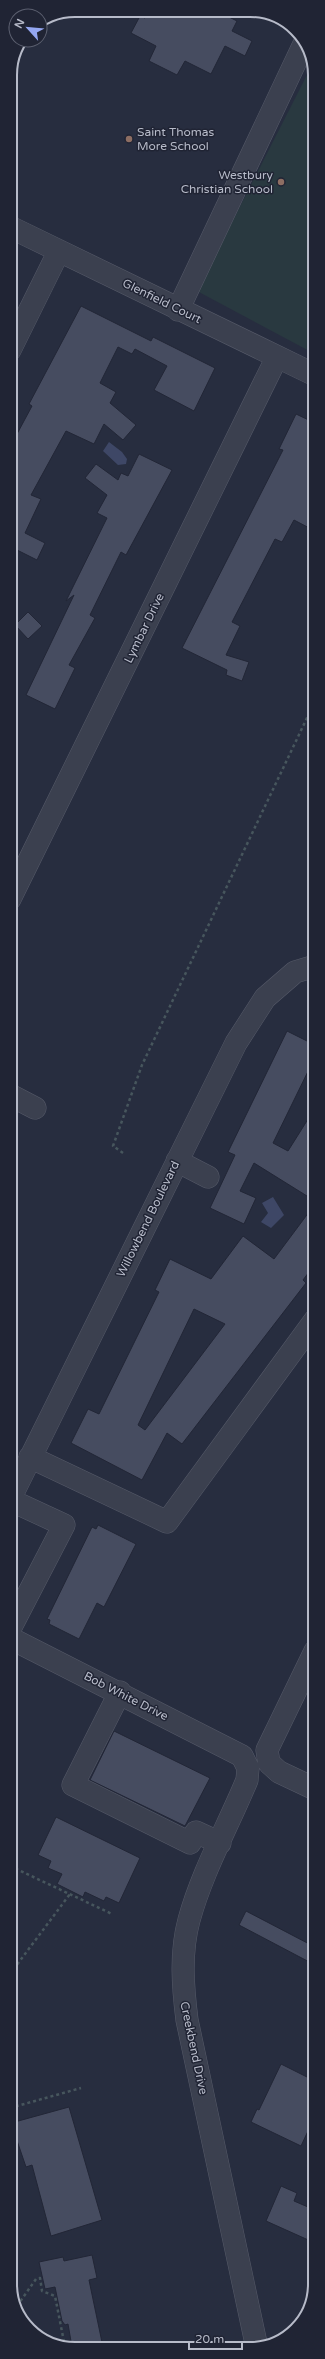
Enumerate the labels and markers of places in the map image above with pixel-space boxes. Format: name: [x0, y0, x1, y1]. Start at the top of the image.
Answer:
place label: Saint Thomas More School: [137, 125, 215, 153]
marker: Saint Thomas More School: [124, 134, 134, 144]
place label: Westbury Christian School: [181, 168, 274, 196]
marker: Westbury Christian School: [276, 177, 286, 187]

